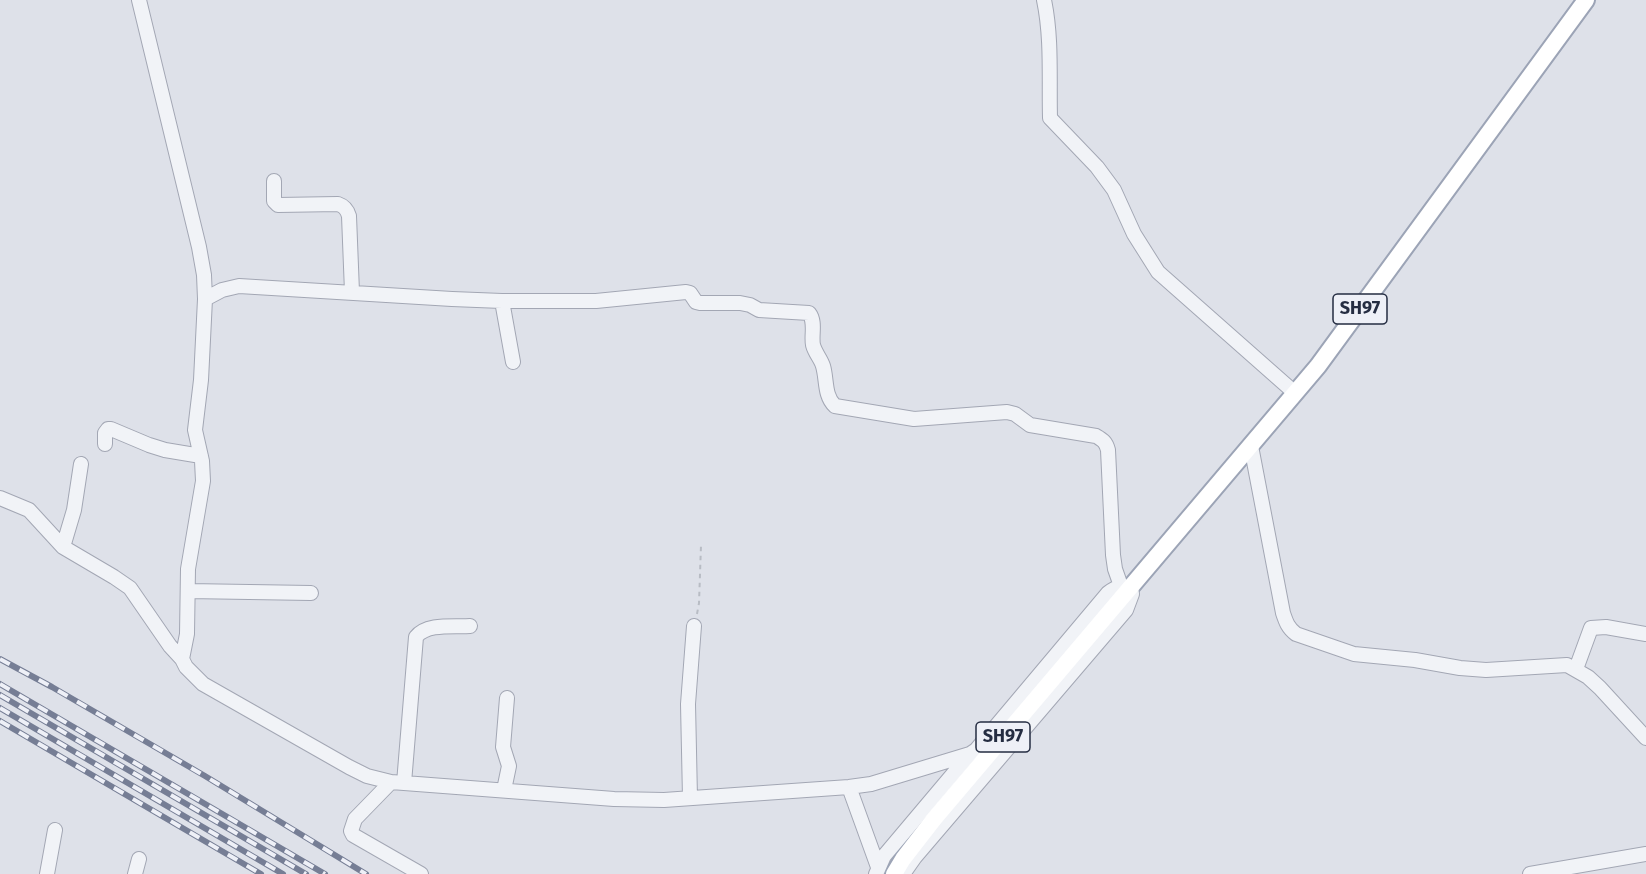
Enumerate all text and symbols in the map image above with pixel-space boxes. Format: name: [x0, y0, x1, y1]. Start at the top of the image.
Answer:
road number: SH97: [1333, 294, 1387, 324]
road number: SH97: [976, 722, 1030, 752]

